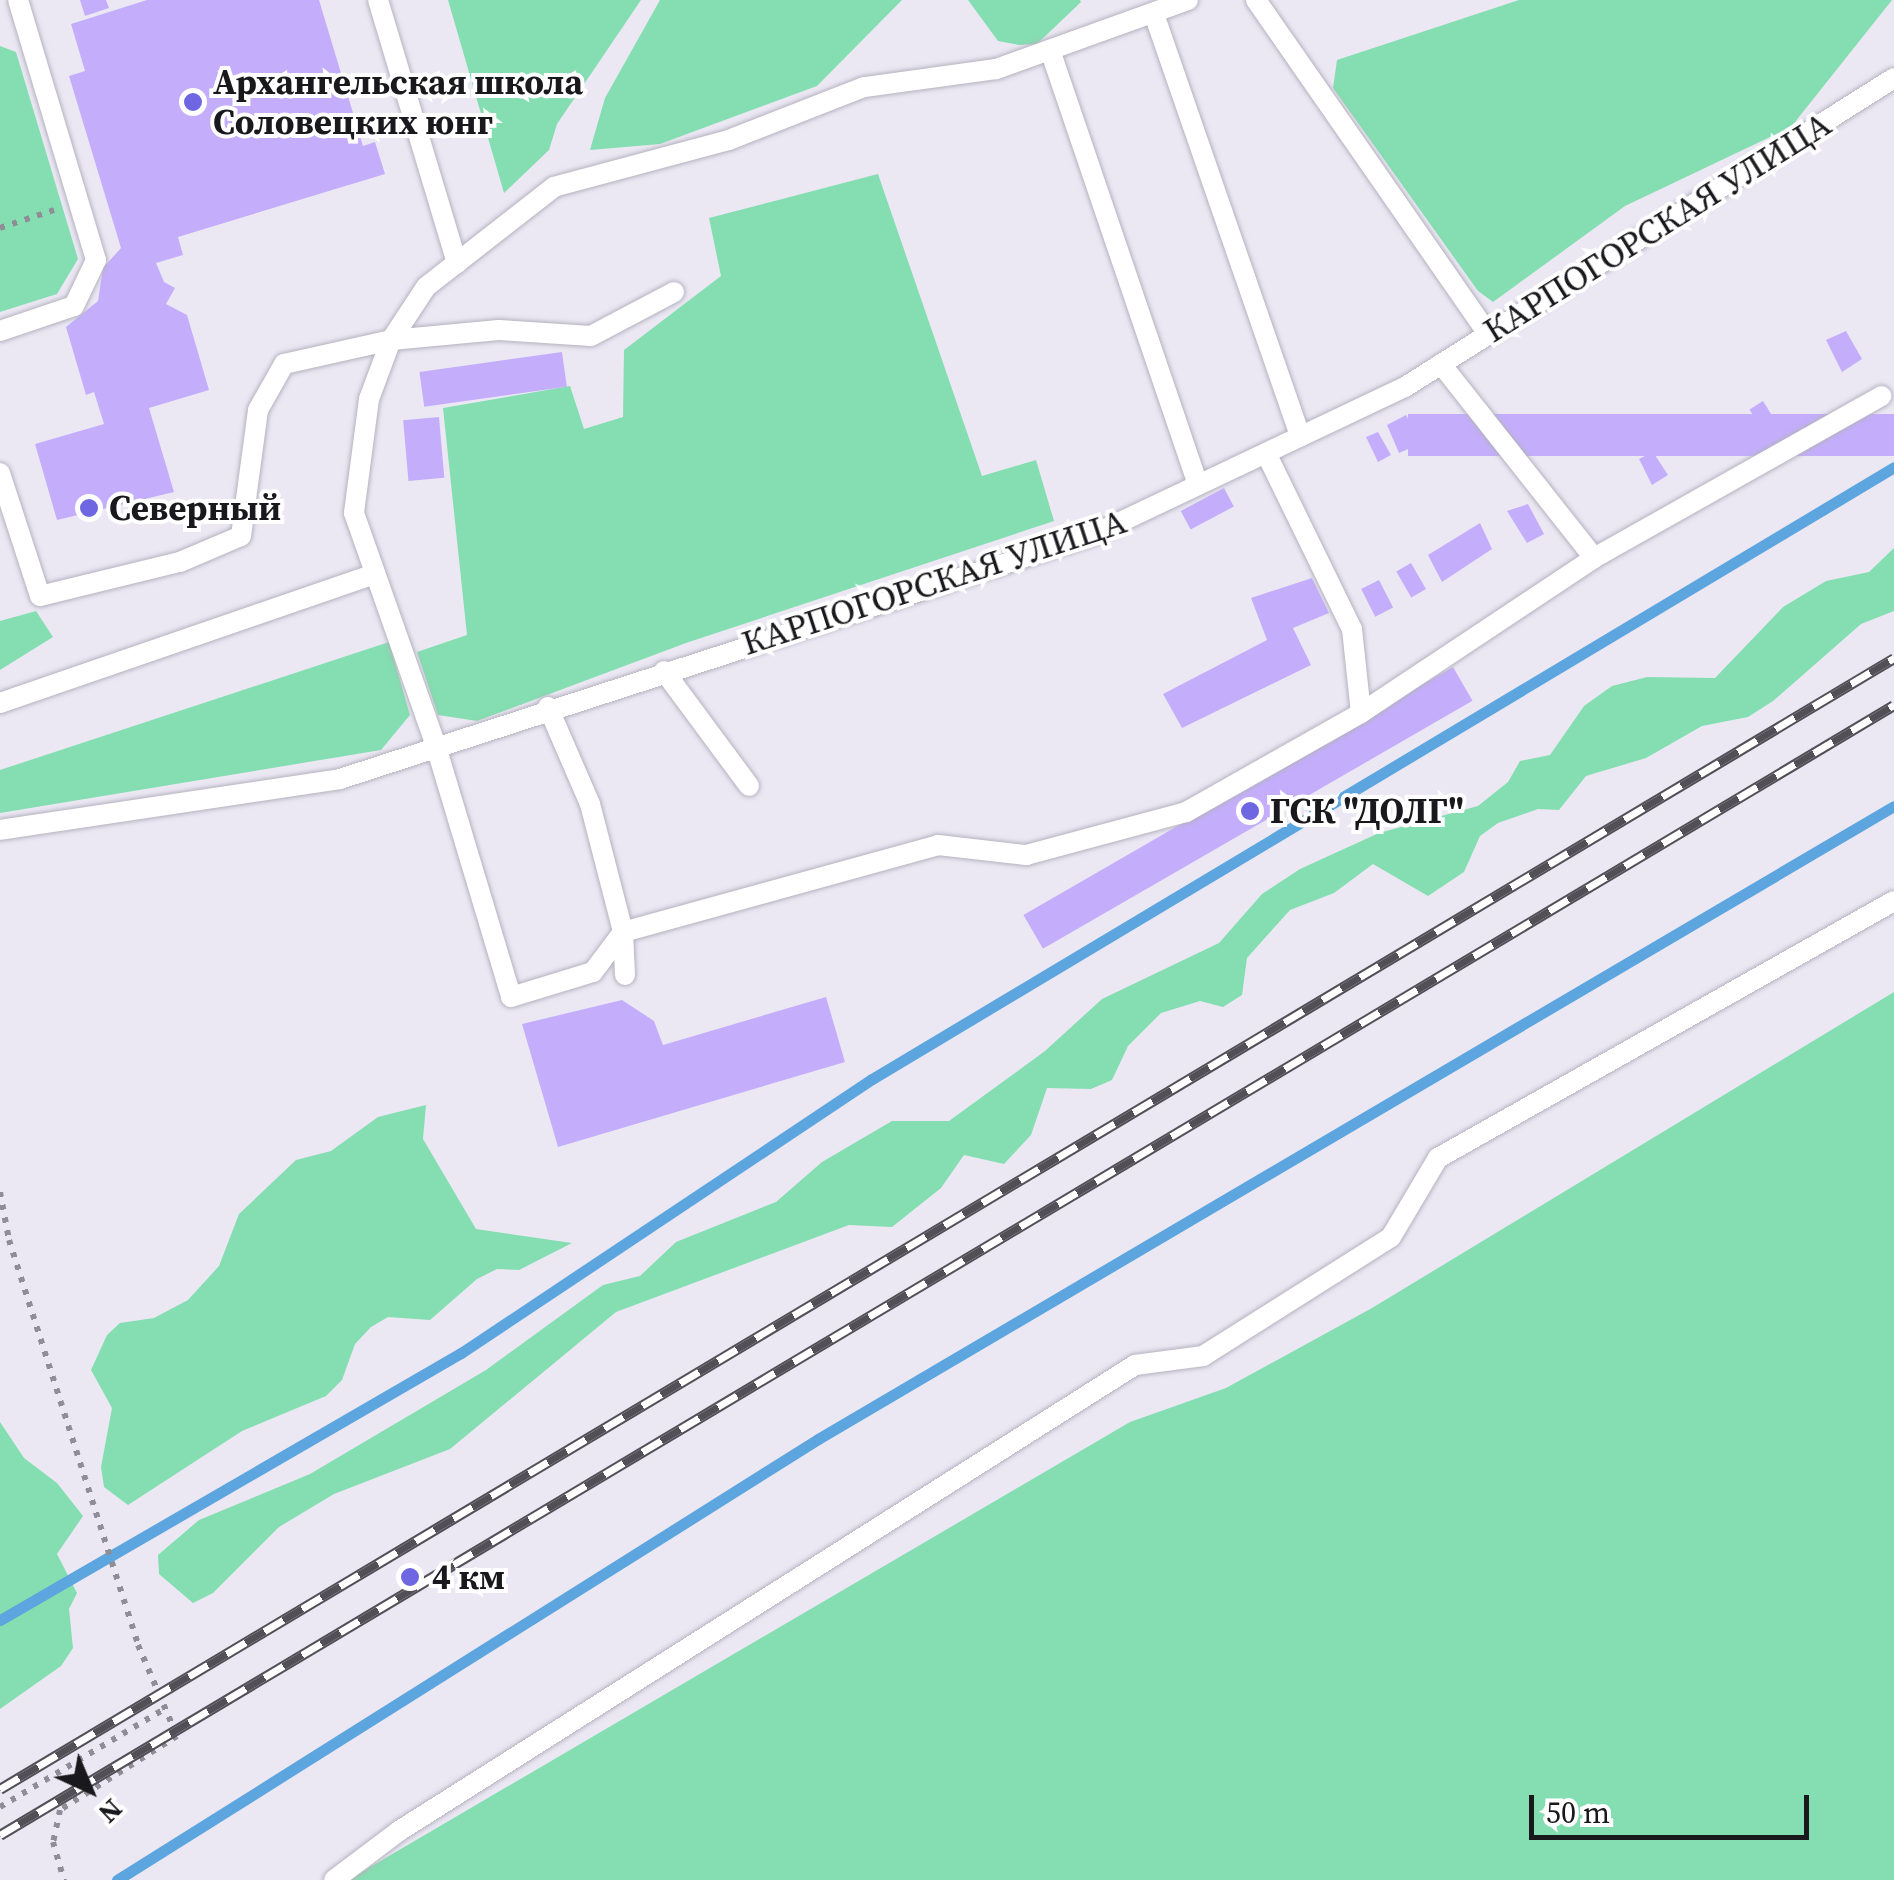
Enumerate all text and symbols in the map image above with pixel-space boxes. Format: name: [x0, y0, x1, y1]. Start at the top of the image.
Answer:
place label: Архангельская школа Соловецких юнг: [213, 61, 583, 143]
marker: Архангельская школа Соловецких юнг: [182, 91, 204, 113]
street label: КАРПОГОРСКАЯ УЛИЦА: [1476, 103, 1838, 351]
place label: Северный: [109, 487, 281, 529]
marker: Северный: [78, 497, 100, 519]
street label: КАРПОГОРСКАЯ УЛИЦА: [737, 500, 1131, 664]
place label: ГСК "ДОЛГ": [1270, 790, 1464, 832]
marker: ГСК "ДОЛГ": [1239, 800, 1261, 822]
place label: 4 км: [432, 1556, 505, 1598]
marker: 4 км: [397, 1564, 423, 1590]
north arrow: [40, 1740, 140, 1840]
scale bar: [1534, 1775, 1814, 1837]
text: N: [90, 1791, 131, 1832]
text: 50 m: [1546, 1792, 1610, 1833]

